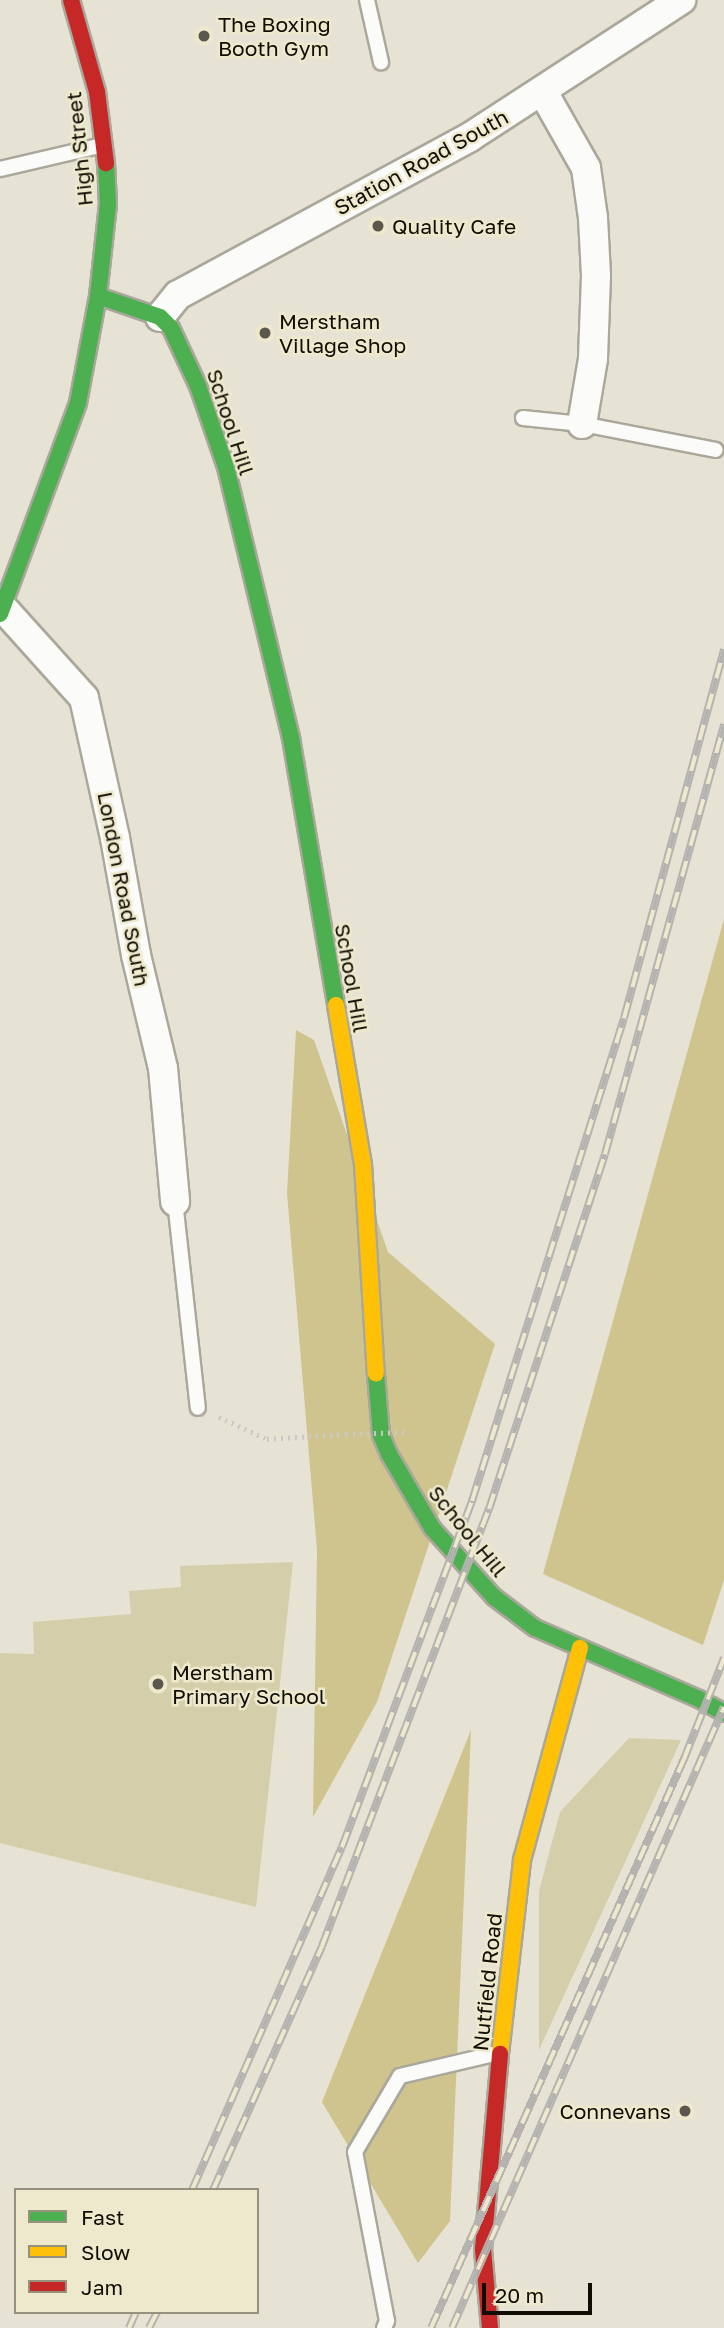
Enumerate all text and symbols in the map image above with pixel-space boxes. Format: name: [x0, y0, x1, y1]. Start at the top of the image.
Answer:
place label: The Boxing Booth Gym: [218, 11, 331, 61]
marker: The Boxing Booth Gym: [196, 28, 212, 44]
street label: High Street: [60, 91, 98, 207]
street label: Station Road South: [330, 104, 512, 220]
place label: Quality Cafe: [392, 213, 516, 239]
marker: Quality Cafe: [370, 218, 386, 234]
place label: Merstham Village Shop: [279, 308, 406, 358]
marker: Merstham Village Shop: [257, 325, 273, 341]
street label: School Hill: [202, 366, 260, 478]
street label: London Road South: [93, 790, 155, 988]
street label: School Hill: [330, 922, 374, 1034]
street label: School Hill: [424, 1480, 512, 1582]
place label: Merstham Primary School: [172, 1659, 326, 1709]
marker: Merstham Primary School: [150, 1676, 166, 1692]
street label: Nutfield Road: [467, 1912, 507, 2052]
place label: Connevans: [559, 2098, 671, 2124]
marker: Connevans: [677, 2103, 693, 2119]
legend: [14, 2188, 259, 2314]
text: Fast: [81, 2204, 124, 2230]
text: Slow: [81, 2239, 130, 2265]
scale bar: [486, 2268, 596, 2312]
text: Jam: [81, 2274, 123, 2300]
text: 20 m: [495, 2282, 544, 2308]

